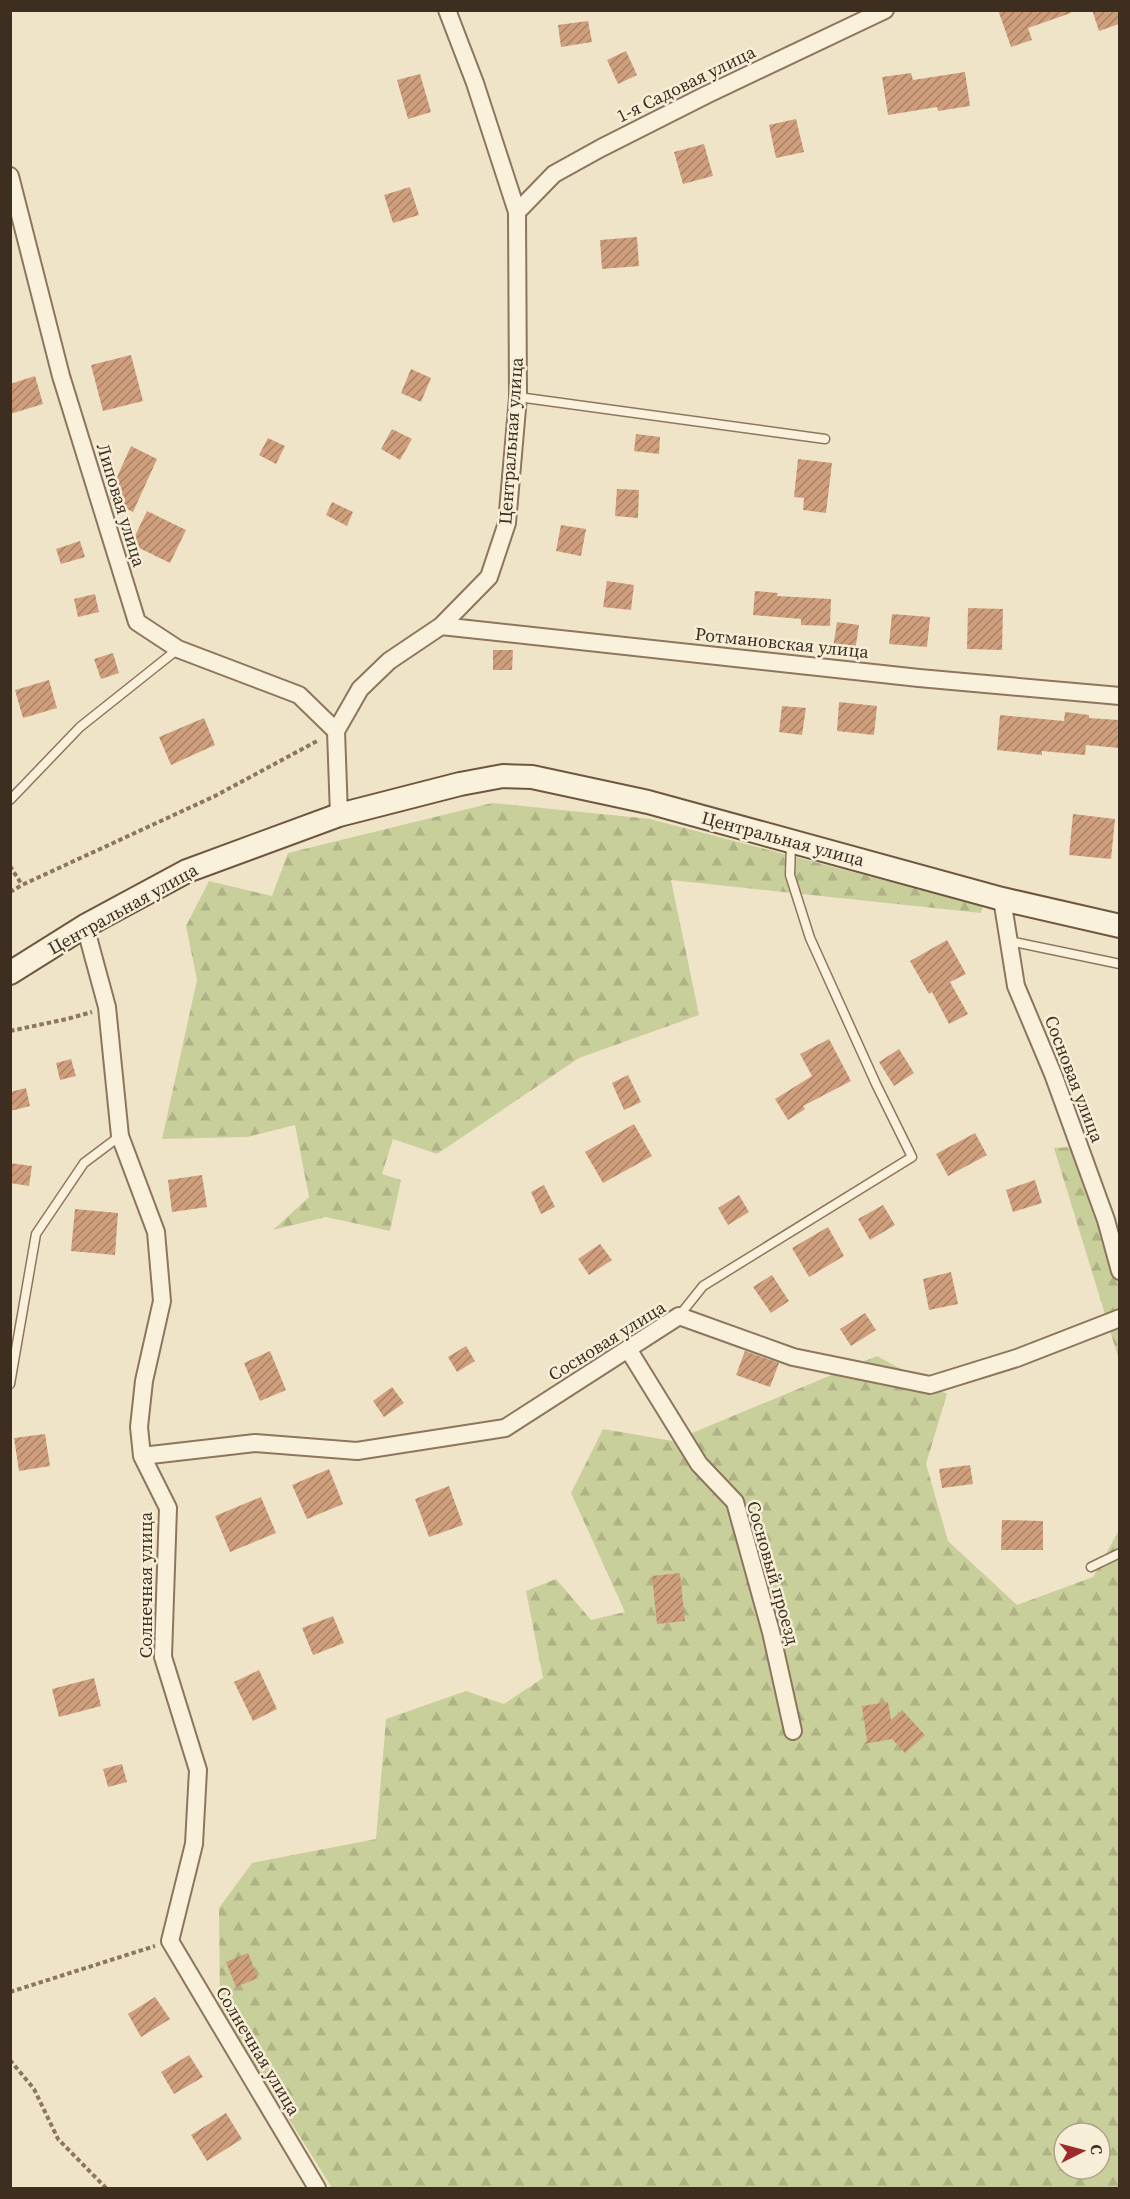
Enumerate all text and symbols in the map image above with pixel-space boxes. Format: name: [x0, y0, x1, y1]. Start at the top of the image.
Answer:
street label: 1-я Садовая улица: [612, 39, 760, 128]
street label: Центральная улица: [492, 356, 529, 525]
street label: Липовая улица: [91, 440, 152, 570]
street label: Ротмановская улица: [694, 621, 871, 664]
street label: Центральная улица: [699, 805, 868, 873]
street label: Центральная улица: [43, 857, 203, 960]
street label: Сосновая улица: [1039, 1012, 1110, 1147]
street label: Сосновая улица: [543, 1294, 671, 1387]
street label: Сосновый проезд: [741, 1498, 806, 1648]
street label: Солнечная улица: [133, 1511, 158, 1658]
street label: Солнечная улица: [210, 1982, 307, 2121]
north arrow: [1052, 2121, 1112, 2181]
text: С: [1085, 2143, 1108, 2156]

